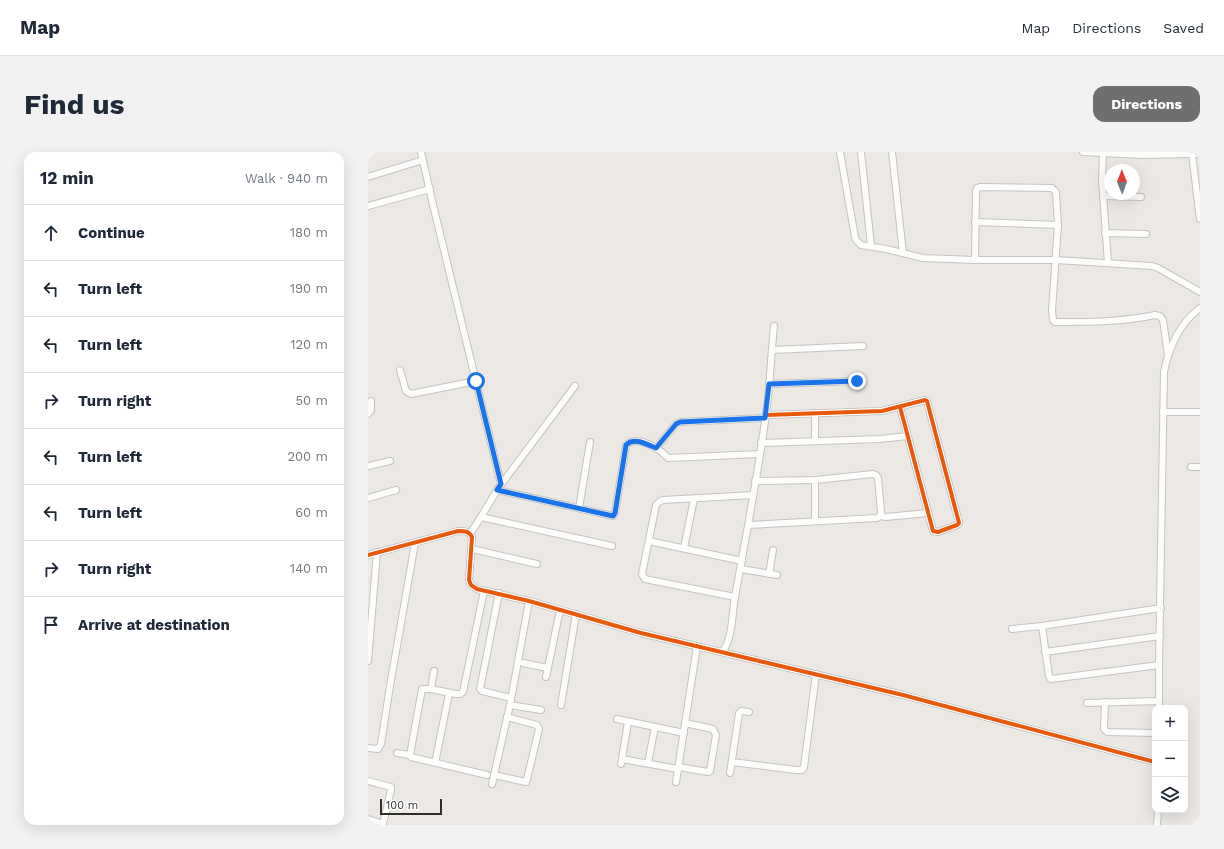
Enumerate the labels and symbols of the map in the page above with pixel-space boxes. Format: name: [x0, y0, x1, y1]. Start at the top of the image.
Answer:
north arrow: [1104, 164, 1140, 200]
route start: [467, 372, 485, 390]
route end: [848, 372, 866, 390]
scale bar: [380, 797, 442, 816]

